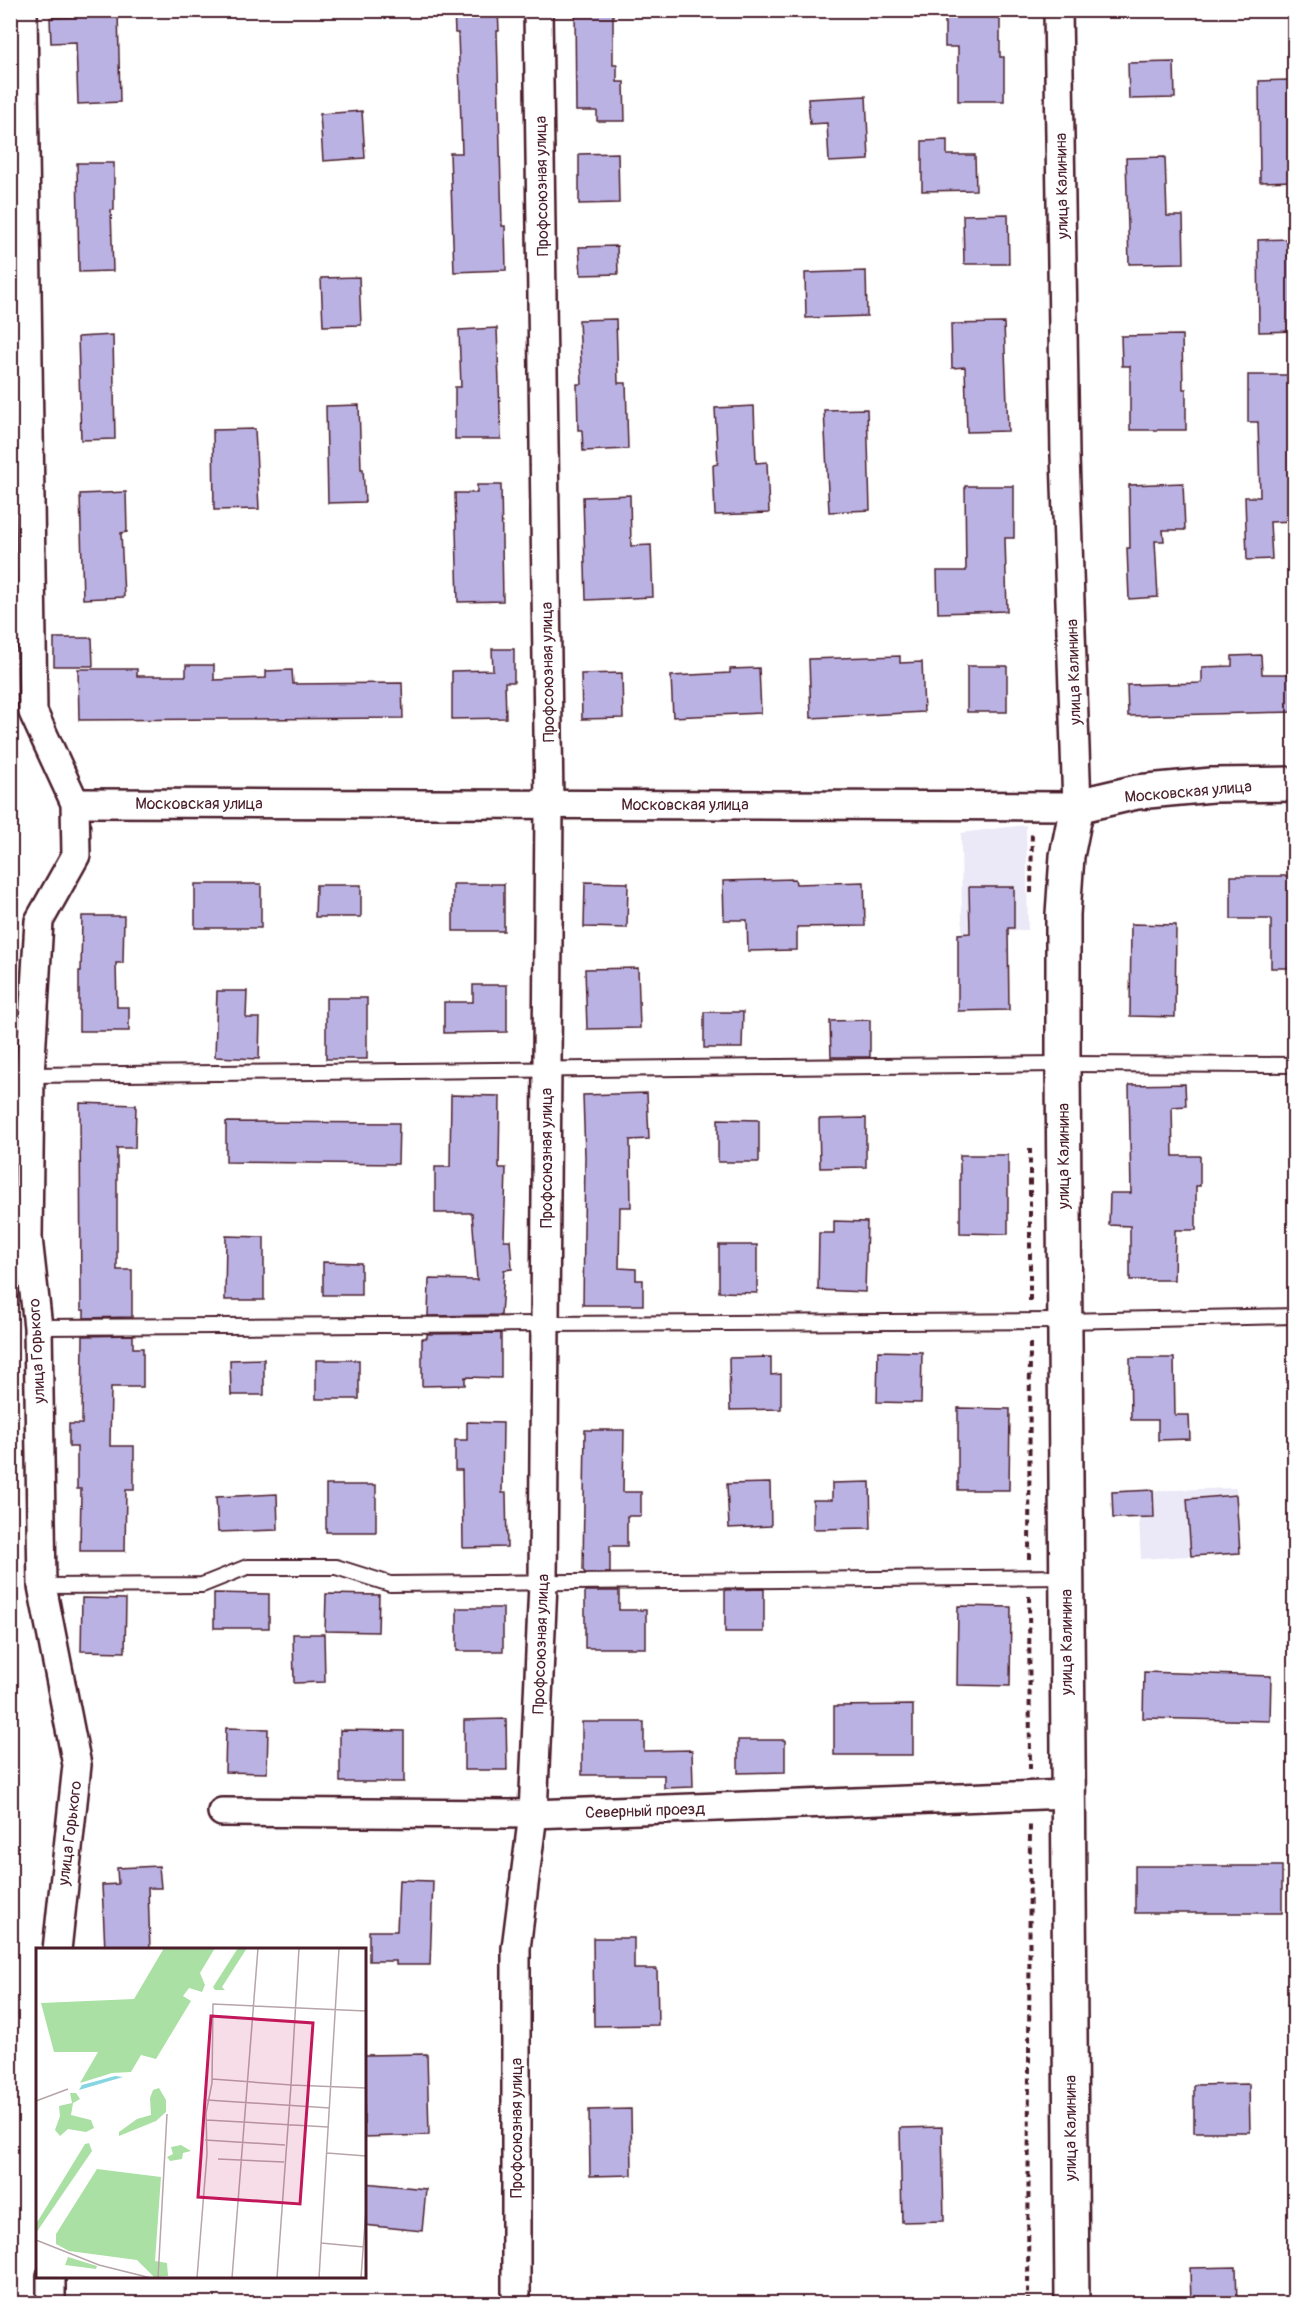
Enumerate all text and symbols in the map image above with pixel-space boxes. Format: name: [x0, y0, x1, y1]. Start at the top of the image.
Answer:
street label: Профсоюзная улица: [531, 116, 553, 256]
street label: улица Калинина: [1051, 133, 1073, 240]
street label: Профсоюзная улица: [537, 602, 559, 742]
street label: улица Калинина: [1062, 619, 1086, 726]
street label: Московская улица: [1124, 776, 1253, 808]
street label: Московская улица: [135, 794, 263, 814]
street label: Московская улица: [621, 795, 749, 815]
street label: Профсоюзная улица: [537, 1088, 557, 1228]
street label: улица Калинина: [1054, 1103, 1074, 1210]
street label: улица Горького: [24, 1297, 50, 1405]
street label: Профсоюзная улица: [529, 1574, 553, 1714]
street label: улица Калинина: [1057, 1589, 1077, 1696]
street label: улица Горького: [54, 1779, 86, 1888]
street label: Северный проезд: [585, 1799, 706, 1823]
inset map: [36, 1948, 366, 2278]
street label: Профсоюзная улица: [507, 2058, 527, 2198]
street label: улица Калинина: [1061, 2075, 1081, 2182]

